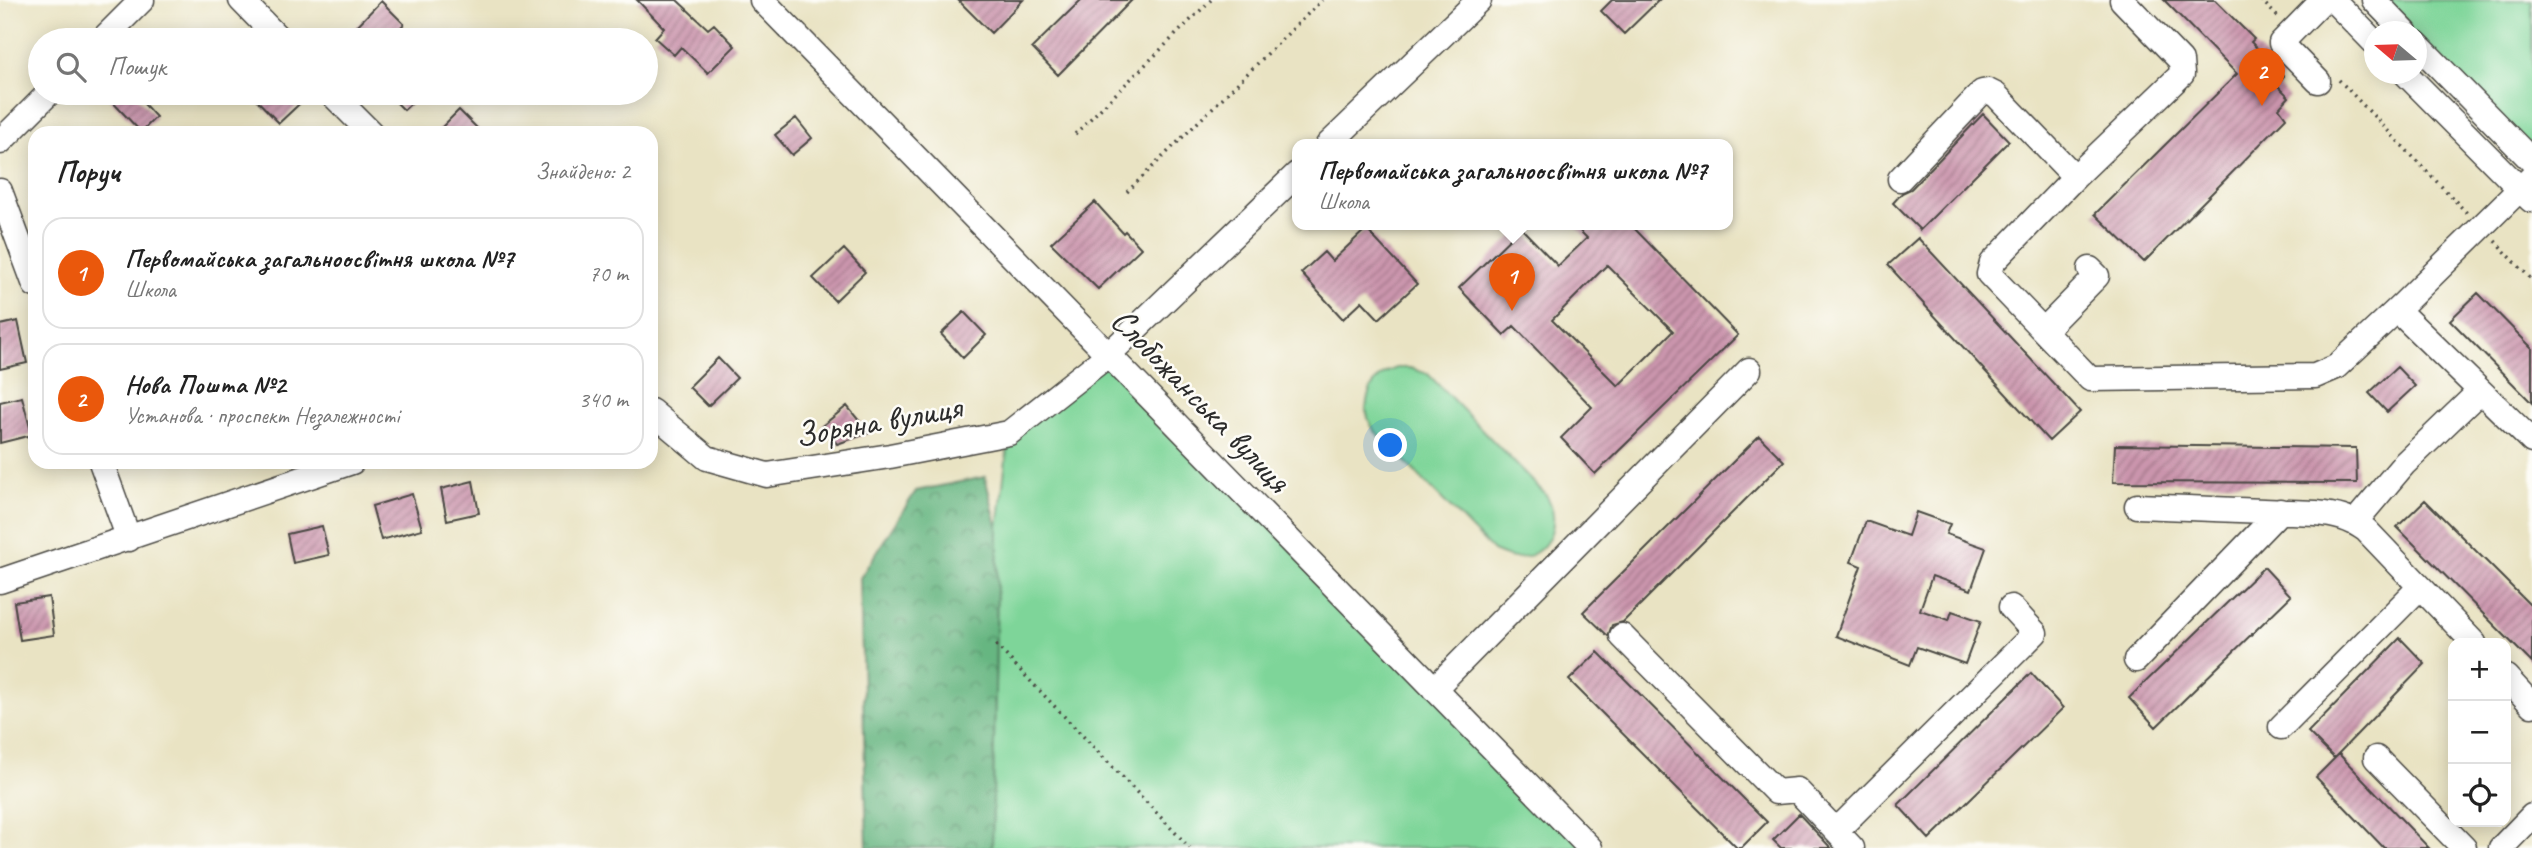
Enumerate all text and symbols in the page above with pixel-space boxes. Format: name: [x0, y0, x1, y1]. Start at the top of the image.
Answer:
north arrow: [2364, 21, 2427, 84]
search box: [28, 28, 658, 105]
icon: search: [52, 48, 90, 86]
pin: 2: [2239, 48, 2285, 106]
text: Пошук: [108, 50, 166, 83]
popup: [1292, 139, 1733, 230]
text: Поруч: [56, 153, 120, 191]
text: Первомайська загальноосвітня школа №7: [1318, 154, 1707, 187]
text: Знайдено: 2: [535, 157, 630, 186]
text: Школа: [1318, 187, 1369, 216]
text: Первомайська загальноосвітня школа №7: [125, 242, 514, 275]
pin: 1: [1489, 253, 1535, 311]
text: 1: [76, 259, 86, 288]
text: 70 m: [589, 259, 628, 288]
text: Школа: [125, 275, 176, 304]
street label: Слобожанська вулиця: [1101, 298, 1302, 503]
text: Нова Пошта №2: [125, 368, 286, 401]
street label: Зоряна вулиця: [791, 384, 968, 458]
text: 2: [76, 385, 86, 414]
text: 340 m: [579, 385, 628, 414]
text: Установа · проспект Незалежності: [125, 401, 400, 430]
your location: [1373, 428, 1407, 462]
map controls: [2448, 638, 2511, 827]
button: +: [2448, 638, 2511, 701]
button: −: [2448, 701, 2511, 764]
button: locate: [2448, 764, 2511, 827]

